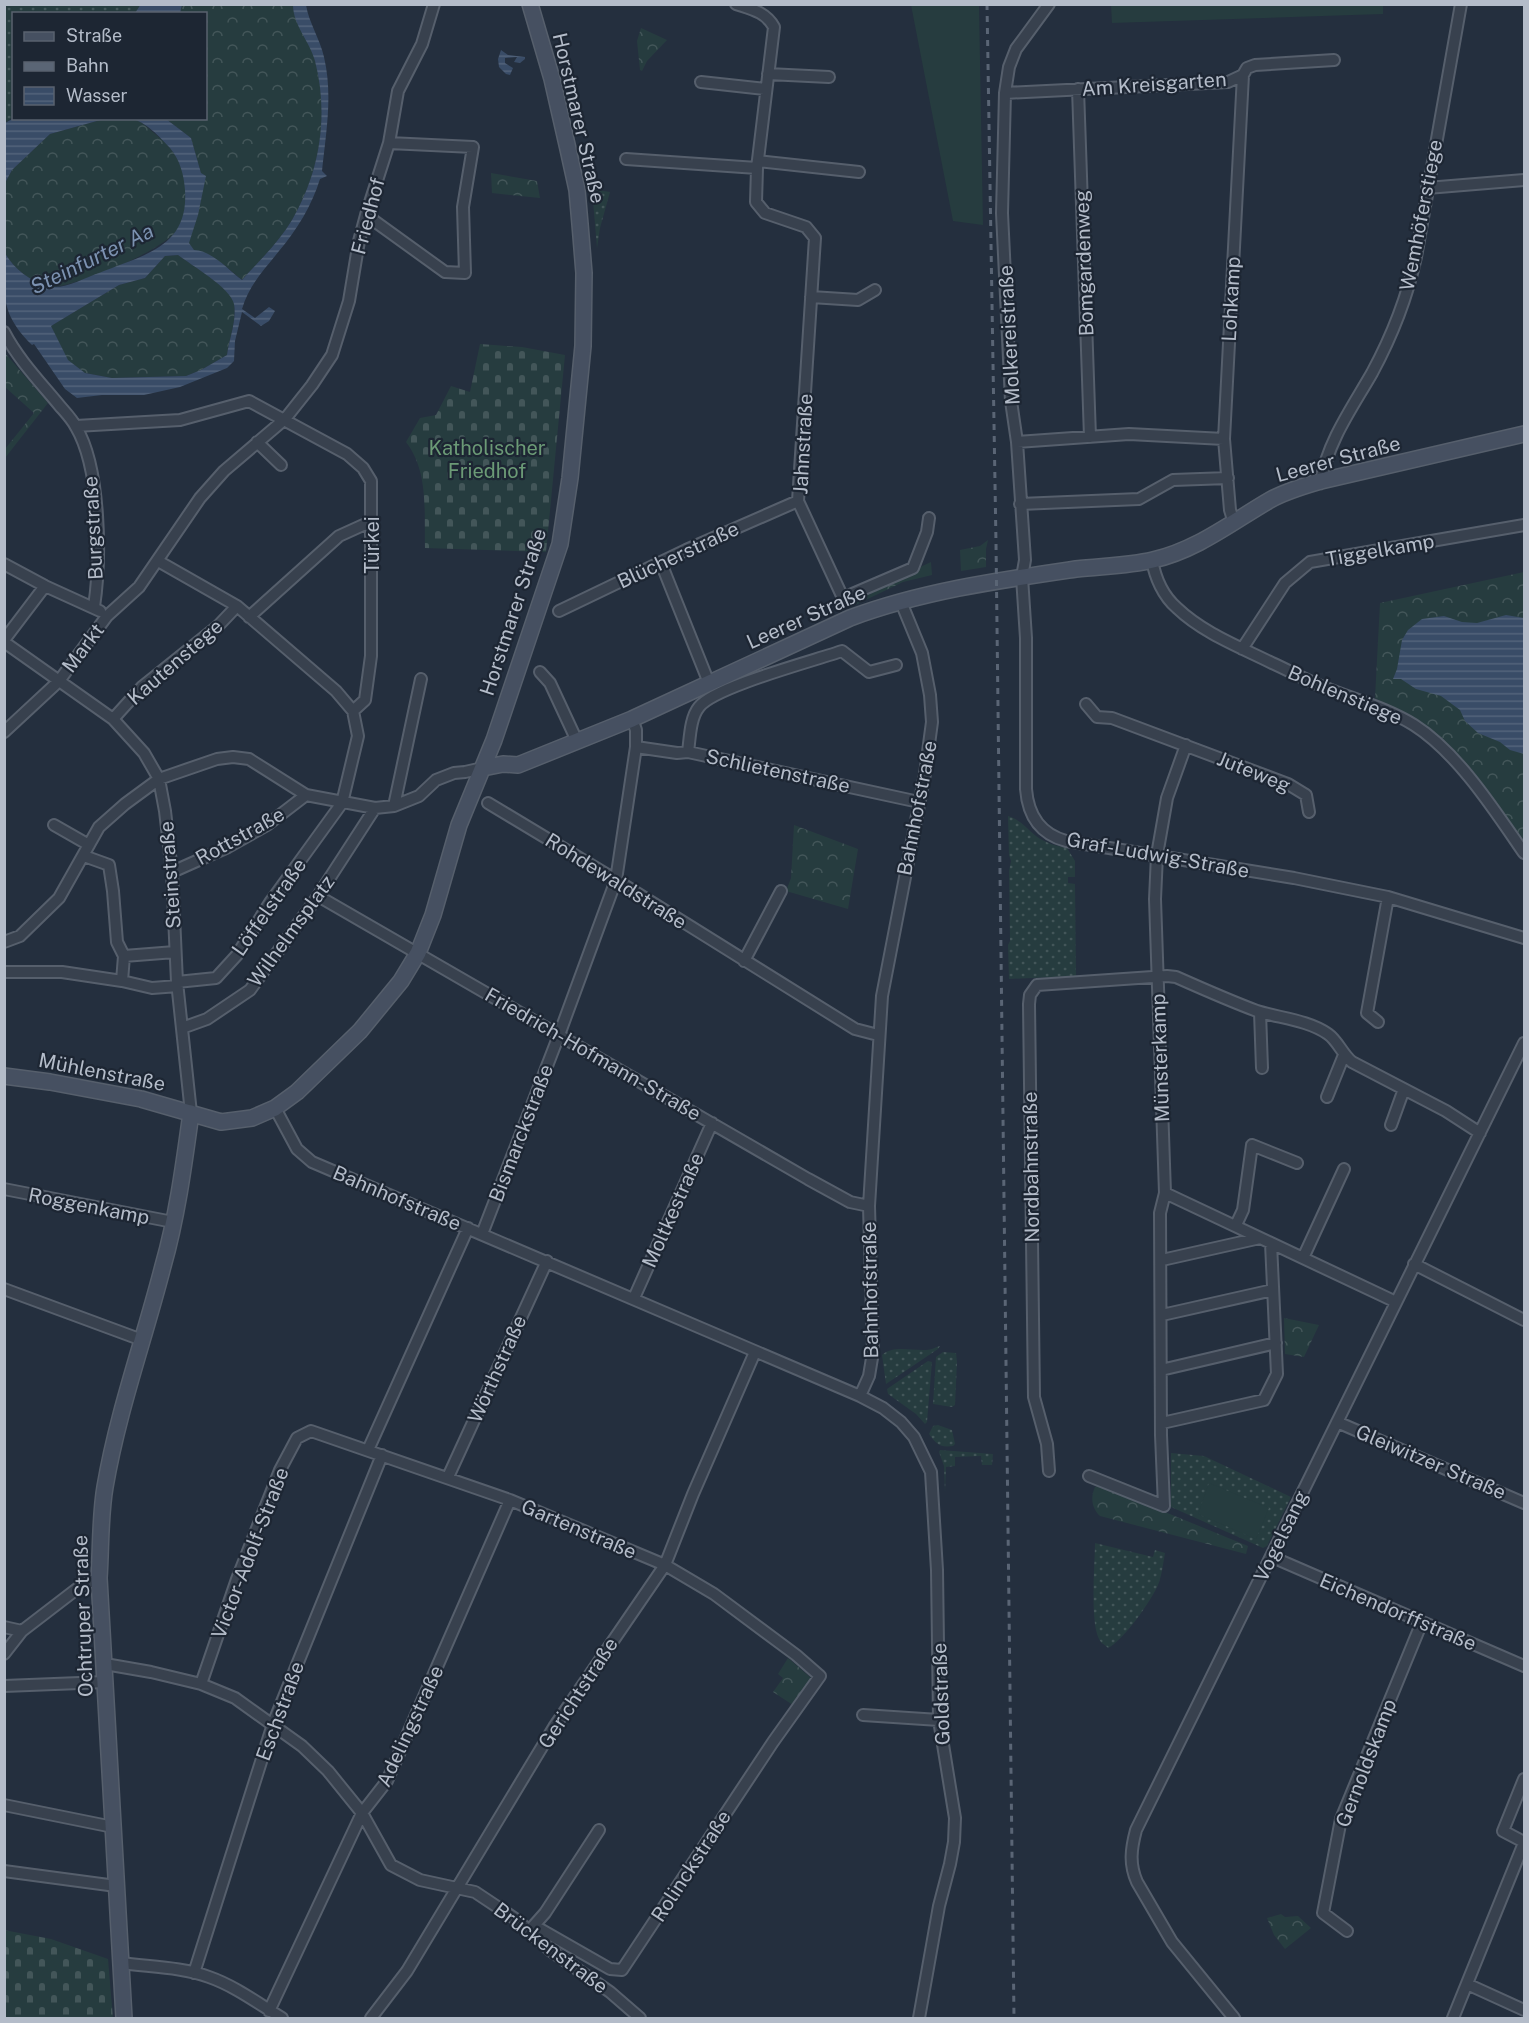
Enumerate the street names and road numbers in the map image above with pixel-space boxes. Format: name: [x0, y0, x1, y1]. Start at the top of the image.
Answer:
street label: Horstmarer Straße: [548, 30, 610, 206]
street label: Am Kreisgarten: [1081, 67, 1227, 101]
street label: Wemhöferstiege: [1395, 137, 1447, 293]
street label: Friedhof: [346, 175, 390, 257]
street label: Bomgardenweg: [1069, 189, 1099, 337]
street label: Lohkamp: [1217, 256, 1245, 342]
street label: Molkereistraße: [993, 264, 1025, 406]
street label: Jahnstraße: [788, 393, 818, 495]
street label: Leerer Straße: [1273, 431, 1403, 487]
street label: Burgstraße: [78, 475, 108, 581]
street label: Türkei: [360, 516, 384, 574]
street label: Blücherstraße: [613, 516, 743, 594]
street label: Horstmarer Straße: [475, 525, 551, 699]
street label: Tiggelkamp: [1324, 529, 1436, 571]
street label: Leerer Straße: [743, 580, 869, 654]
street label: Kautenstege: [122, 614, 228, 710]
street label: Markt: [57, 619, 109, 677]
street label: Bohlenstiege: [1284, 660, 1406, 730]
street label: Bahnhofstraße: [892, 738, 942, 878]
street label: Schlietenstraße: [704, 744, 852, 798]
street label: Juteweg: [1214, 746, 1294, 798]
street label: Rottstraße: [191, 802, 289, 870]
street label: Steinstraße: [154, 820, 186, 930]
street label: Graf-Ludwig-Straße: [1065, 827, 1251, 883]
street label: Rohdewaldstraße: [541, 828, 691, 934]
street label: Löffelstraße: [227, 854, 311, 960]
street label: Wilhelmsplatz: [242, 871, 340, 991]
street label: Friedrich-Hofmann-Straße: [481, 982, 705, 1126]
street label: Münsterkamp: [1146, 993, 1174, 1123]
street label: Mühlenstraße: [37, 1048, 167, 1096]
street label: Bismarckstraße: [484, 1061, 558, 1205]
street label: Nordbahnstraße: [1018, 1091, 1044, 1243]
street label: Moltkestraße: [637, 1149, 709, 1271]
street label: Bahnhofstraße: [329, 1160, 465, 1236]
street label: Roggenkamp: [26, 1182, 152, 1230]
street label: Bahnhofstraße: [857, 1221, 883, 1359]
street label: Wörthstraße: [463, 1311, 531, 1427]
street label: Gleiwitzer Straße: [1352, 1420, 1510, 1504]
street label: Victor-Adolf-Straße: [206, 1464, 294, 1642]
street label: Vogelsang: [1249, 1487, 1313, 1585]
street label: Gartenstraße: [518, 1494, 640, 1564]
street label: Ochtruper Straße: [68, 1535, 98, 1697]
street label: Eichendorffstraße: [1316, 1568, 1480, 1656]
street label: Gerichtstraße: [533, 1633, 623, 1753]
street label: Goldstraße: [927, 1642, 955, 1746]
street label: Eschstraße: [251, 1658, 309, 1764]
street label: Adelingstraße: [371, 1661, 449, 1791]
street label: Gernoldskamp: [1331, 1695, 1401, 1831]
street label: Rolinckstraße: [646, 1806, 736, 1926]
street label: Brückenstraße: [489, 1897, 613, 1999]

